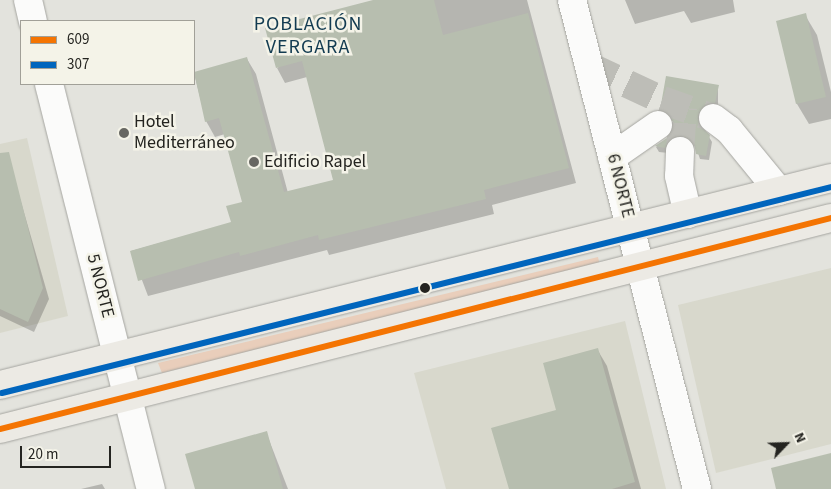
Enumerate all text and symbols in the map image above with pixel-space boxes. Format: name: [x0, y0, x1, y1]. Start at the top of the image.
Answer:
district label: POBLACIÓN VERGARA: [253, 12, 363, 59]
legend: [20, 20, 195, 85]
text: 609: [67, 29, 89, 50]
text: 307: [67, 54, 89, 75]
place label: Hotel Mediterráneo: [134, 112, 235, 154]
marker: Hotel Mediterráneo: [118, 127, 130, 139]
place label: Edificio Rapel: [264, 151, 366, 173]
street label: 6 NORTE: [602, 152, 638, 220]
marker: Edificio Rapel: [248, 156, 260, 168]
street label: 5 NORTE: [82, 252, 118, 320]
unlabelled marker: [420, 283, 430, 293]
north arrow: [761, 419, 811, 469]
text: N: [789, 430, 811, 446]
scale bar: [22, 436, 114, 468]
text: 20 m: [28, 444, 58, 465]

